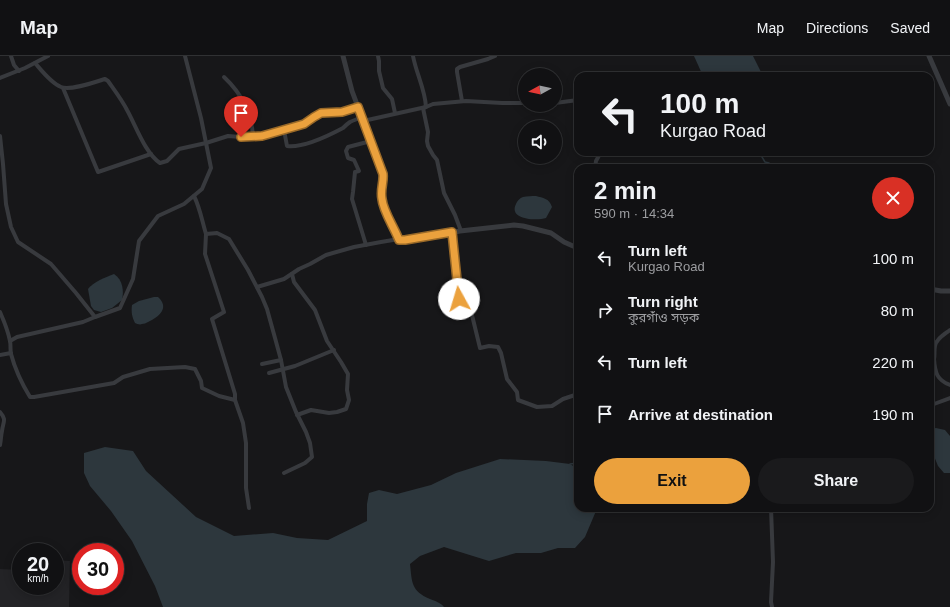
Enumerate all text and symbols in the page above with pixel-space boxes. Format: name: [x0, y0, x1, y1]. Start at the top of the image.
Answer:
text: Map: [20, 17, 58, 38]
text: Map: [757, 20, 784, 36]
text: Directions: [806, 20, 868, 36]
text: Saved: [890, 20, 930, 36]
north arrow: [518, 68, 562, 112]
map controls: [518, 68, 562, 164]
icon: left: [594, 88, 646, 140]
text: 100 m: [660, 88, 739, 119]
pin: [224, 96, 258, 137]
icon: arrive: [230, 102, 252, 124]
button: sound: [518, 120, 562, 164]
text: Kurgao Road: [660, 121, 766, 141]
text: 2 min: [594, 177, 657, 204]
button: close: [872, 177, 914, 219]
text: 590 m · 14:34: [594, 206, 674, 221]
text: Turn left: [628, 242, 687, 259]
icon: left: [594, 247, 616, 269]
text: 100 m: [872, 250, 914, 267]
text: Kurgao Road: [628, 259, 705, 274]
position arrow: [438, 278, 480, 320]
text: Turn right: [628, 293, 698, 310]
icon: right: [594, 299, 616, 321]
text: 80 m: [881, 302, 914, 319]
text: কুরগাঁও সড়ক: [628, 310, 699, 325]
icon: left: [594, 351, 616, 373]
text: Turn left: [628, 354, 687, 371]
text: 220 m: [872, 354, 914, 371]
icon: arrive: [594, 403, 616, 425]
text: Arrive at destination: [628, 406, 773, 423]
text: 190 m: [872, 406, 914, 423]
button: Exit: [594, 458, 750, 504]
button: Share: [758, 458, 914, 504]
speed limit sign: 30: [72, 543, 124, 595]
text: 20: [27, 553, 49, 575]
text: km/h: [27, 573, 49, 584]

